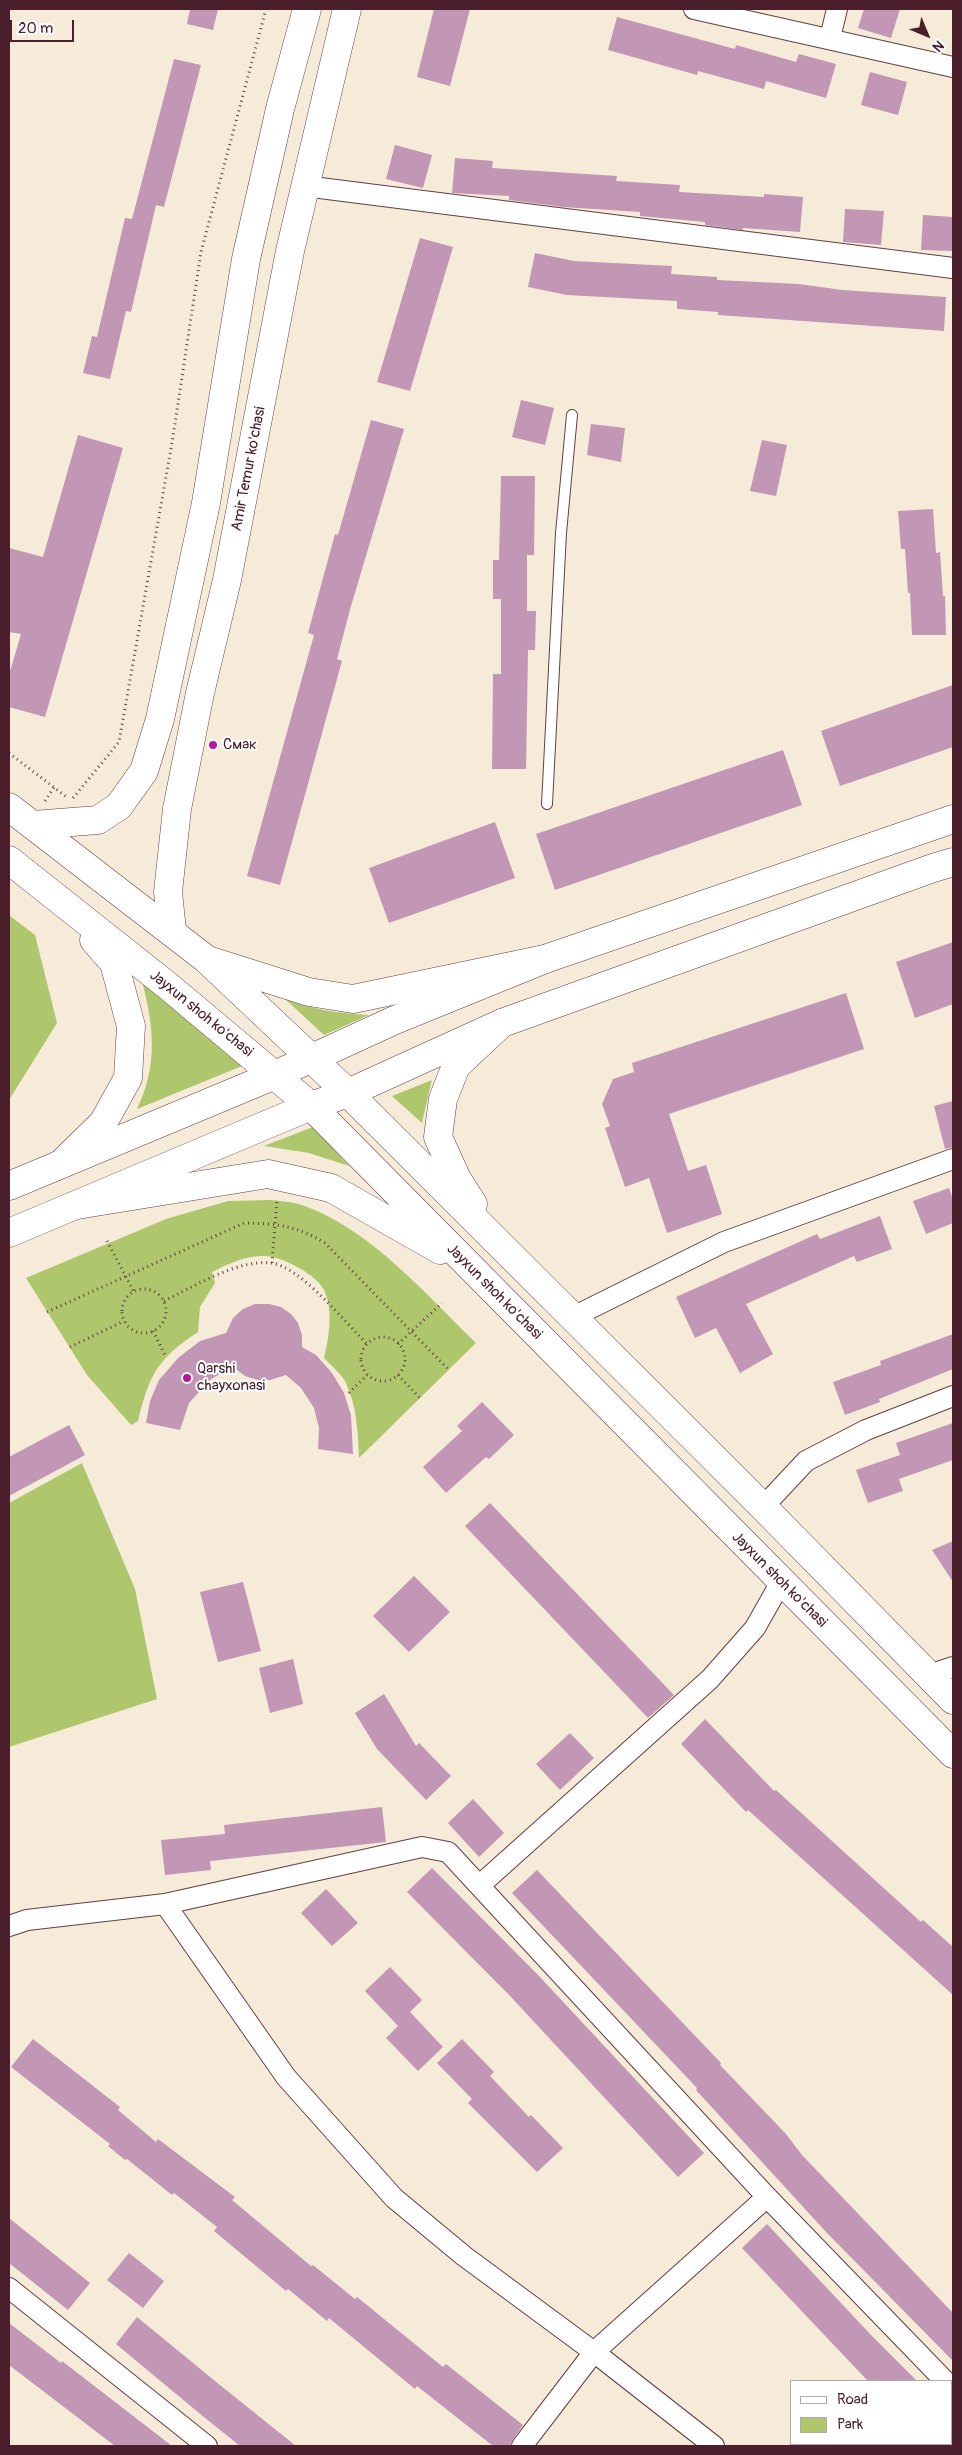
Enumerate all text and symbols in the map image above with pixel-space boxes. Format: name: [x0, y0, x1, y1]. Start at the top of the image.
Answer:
scale bar: [12, 10, 76, 42]
north arrow: [902, 10, 952, 60]
text: 20 m: [18, 19, 53, 38]
text: N: [929, 37, 947, 55]
street label: Amir Temur ko'chasi: [228, 405, 270, 533]
place label: Смак: [223, 736, 257, 754]
marker: Смак: [207, 739, 219, 751]
street label: Jayxun shoh ko'chasi: [146, 967, 256, 1061]
street label: Jayxun shoh ko'chasi: [442, 1240, 546, 1344]
place label: Qarshi chayxonasi: [197, 1360, 265, 1395]
marker: Qarshi chayxonasi: [181, 1372, 193, 1384]
street label: Jayxun shoh ko'chasi: [727, 1528, 831, 1632]
legend: [790, 2380, 952, 2445]
text: Road: [837, 2390, 868, 2409]
text: Park: [837, 2415, 863, 2434]

